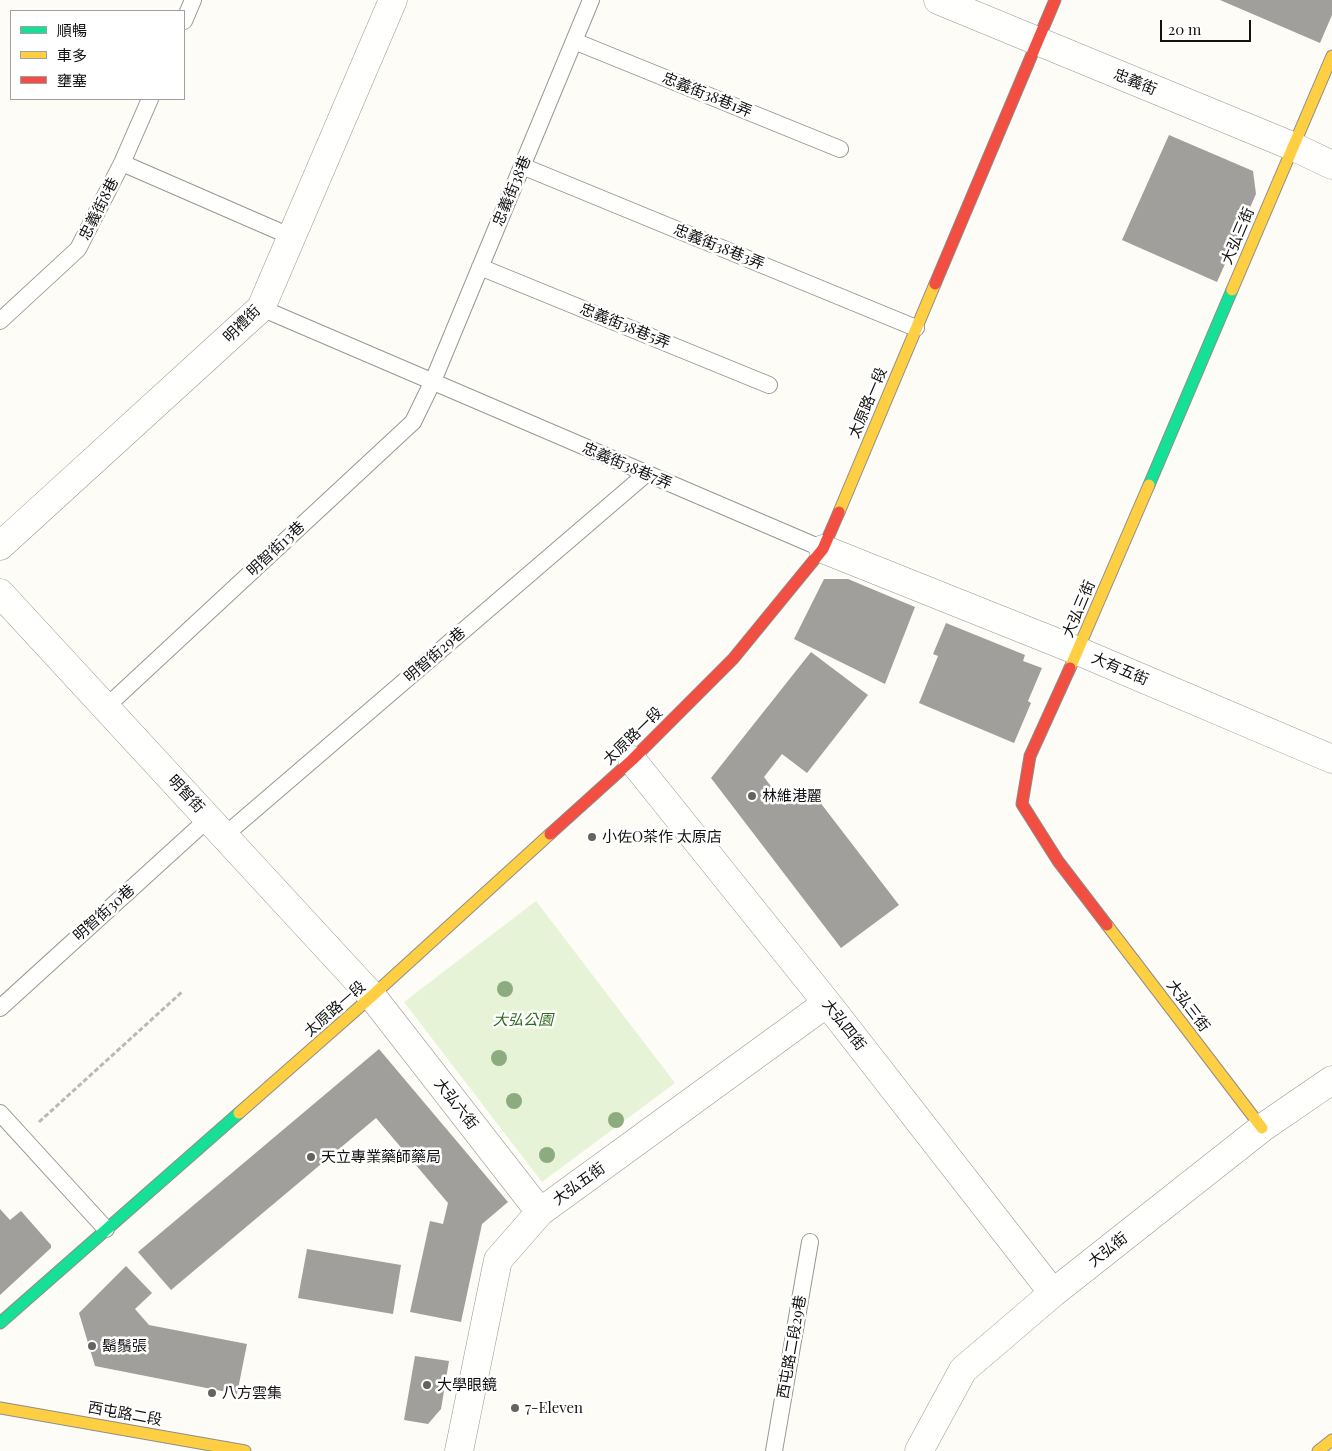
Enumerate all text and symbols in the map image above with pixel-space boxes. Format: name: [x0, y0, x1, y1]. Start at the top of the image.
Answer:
legend: [10, 10, 185, 100]
scale bar: [1162, 10, 1253, 42]
text: 20 m: [1168, 19, 1201, 39]
text: 順暢: [57, 20, 87, 40]
text: 車多: [57, 45, 87, 65]
street label: 忠義街: [1111, 65, 1159, 99]
street label: 忠義街38巷1弄: [660, 69, 754, 121]
text: 壅塞: [57, 70, 87, 90]
street label: 忠義街38巷: [489, 153, 535, 229]
street label: 忠義街8巷: [76, 175, 122, 243]
street label: 大弘三街: [1218, 205, 1258, 267]
street label: 忠義街38巷3弄: [671, 221, 767, 273]
street label: 忠義街38巷5弄: [577, 300, 673, 352]
street label: 明禮街: [220, 302, 264, 346]
street label: 太原路一段: [845, 365, 891, 441]
street label: 忠義街38巷7弄: [579, 439, 675, 493]
street label: 明智街13巷: [244, 518, 308, 580]
street label: 大弘三街: [1059, 578, 1099, 640]
street label: 明智街29巷: [401, 624, 469, 686]
street label: 大有五街: [1089, 649, 1151, 689]
street label: 太原路一段: [600, 703, 666, 769]
street label: 明智街: [164, 771, 208, 817]
place label: 林維港麗: [762, 787, 822, 805]
marker: 林維港麗: [746, 790, 758, 802]
place label: 小佐O茶作 太原店: [602, 828, 722, 846]
marker: 小佐O茶作 太原店: [586, 831, 598, 843]
street label: 明智街30巷: [70, 881, 138, 945]
street label: 大弘三街: [1163, 977, 1213, 1035]
street label: 太原路一段: [301, 978, 369, 1040]
street label: 大弘四街: [818, 996, 870, 1054]
park label: 大弘公園: [493, 1011, 553, 1029]
street label: 大弘六街: [430, 1075, 482, 1133]
place label: 天立專業藥師藥局: [321, 1148, 441, 1166]
marker: 天立專業藥師藥局: [305, 1151, 317, 1163]
street label: 大弘五街: [549, 1159, 609, 1209]
street label: 大弘街: [1085, 1229, 1131, 1271]
street label: 西屯路二段29巷: [774, 1294, 810, 1400]
place label: 鬍鬚張: [102, 1337, 147, 1355]
marker: 鬍鬚張: [86, 1340, 98, 1352]
place label: 大學眼鏡: [437, 1376, 497, 1394]
marker: 大學眼鏡: [421, 1379, 433, 1391]
place label: 八方雲集: [222, 1384, 282, 1402]
marker: 八方雲集: [206, 1387, 218, 1399]
street label: 西屯路二段: [87, 1399, 163, 1429]
place label: 7-Eleven: [525, 1399, 583, 1417]
marker: 7-Eleven: [509, 1402, 521, 1414]

